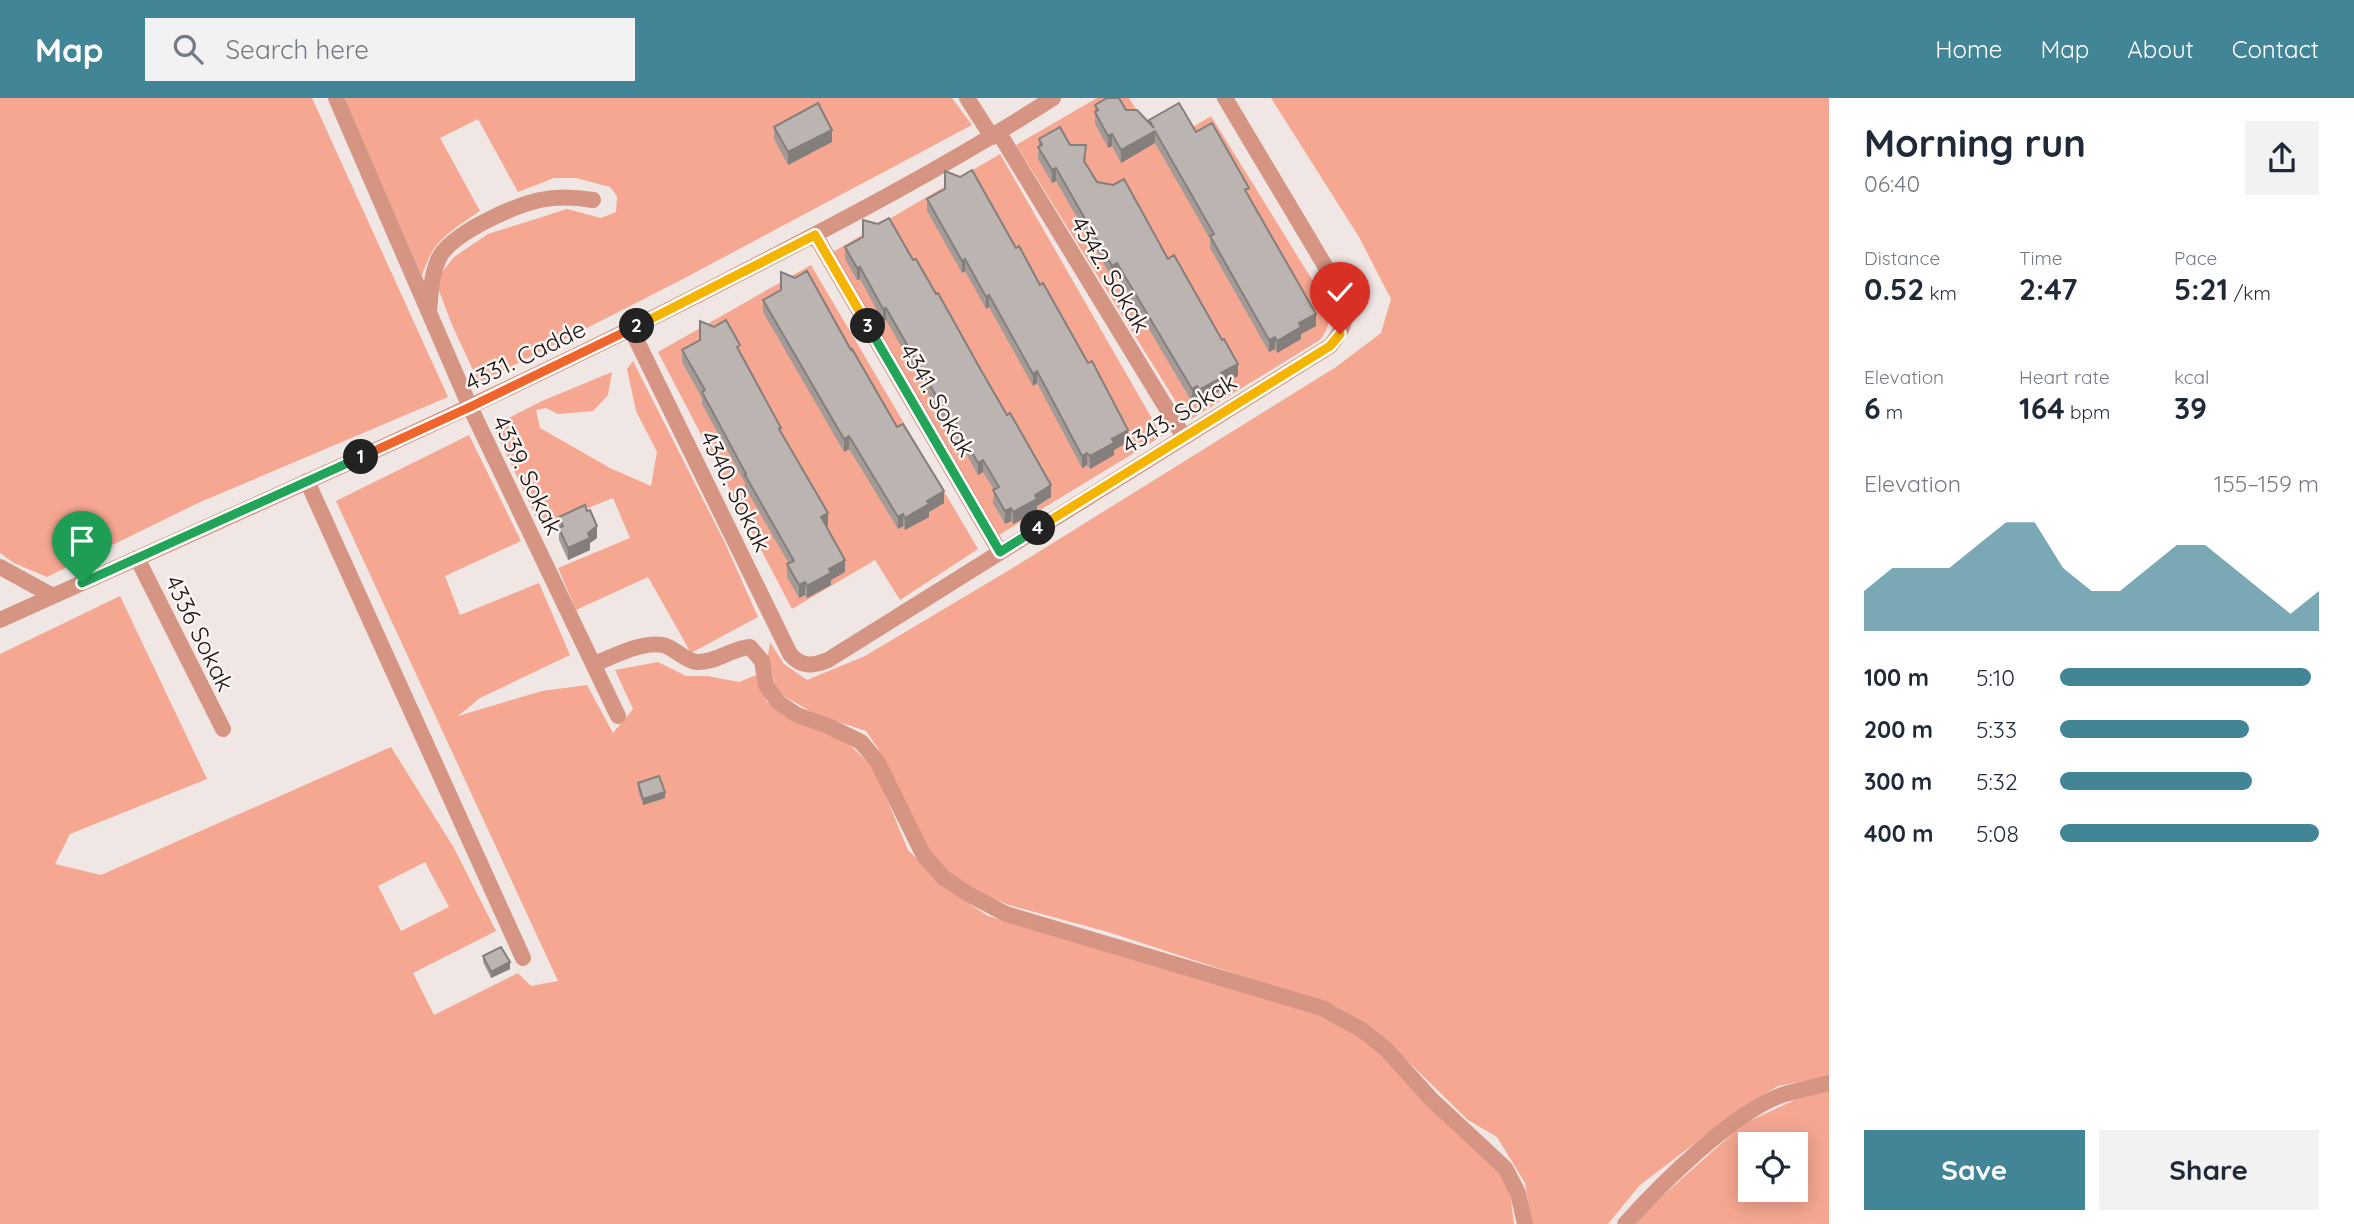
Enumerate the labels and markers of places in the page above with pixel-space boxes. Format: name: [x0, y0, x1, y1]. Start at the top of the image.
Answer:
pin: [1310, 262, 1370, 334]
pin: 2: [620, 308, 654, 344]
pin: 3: [850, 308, 886, 344]
pin: 1: [344, 440, 378, 474]
pin: 4: [1020, 510, 1056, 546]
pin: [52, 511, 112, 583]

